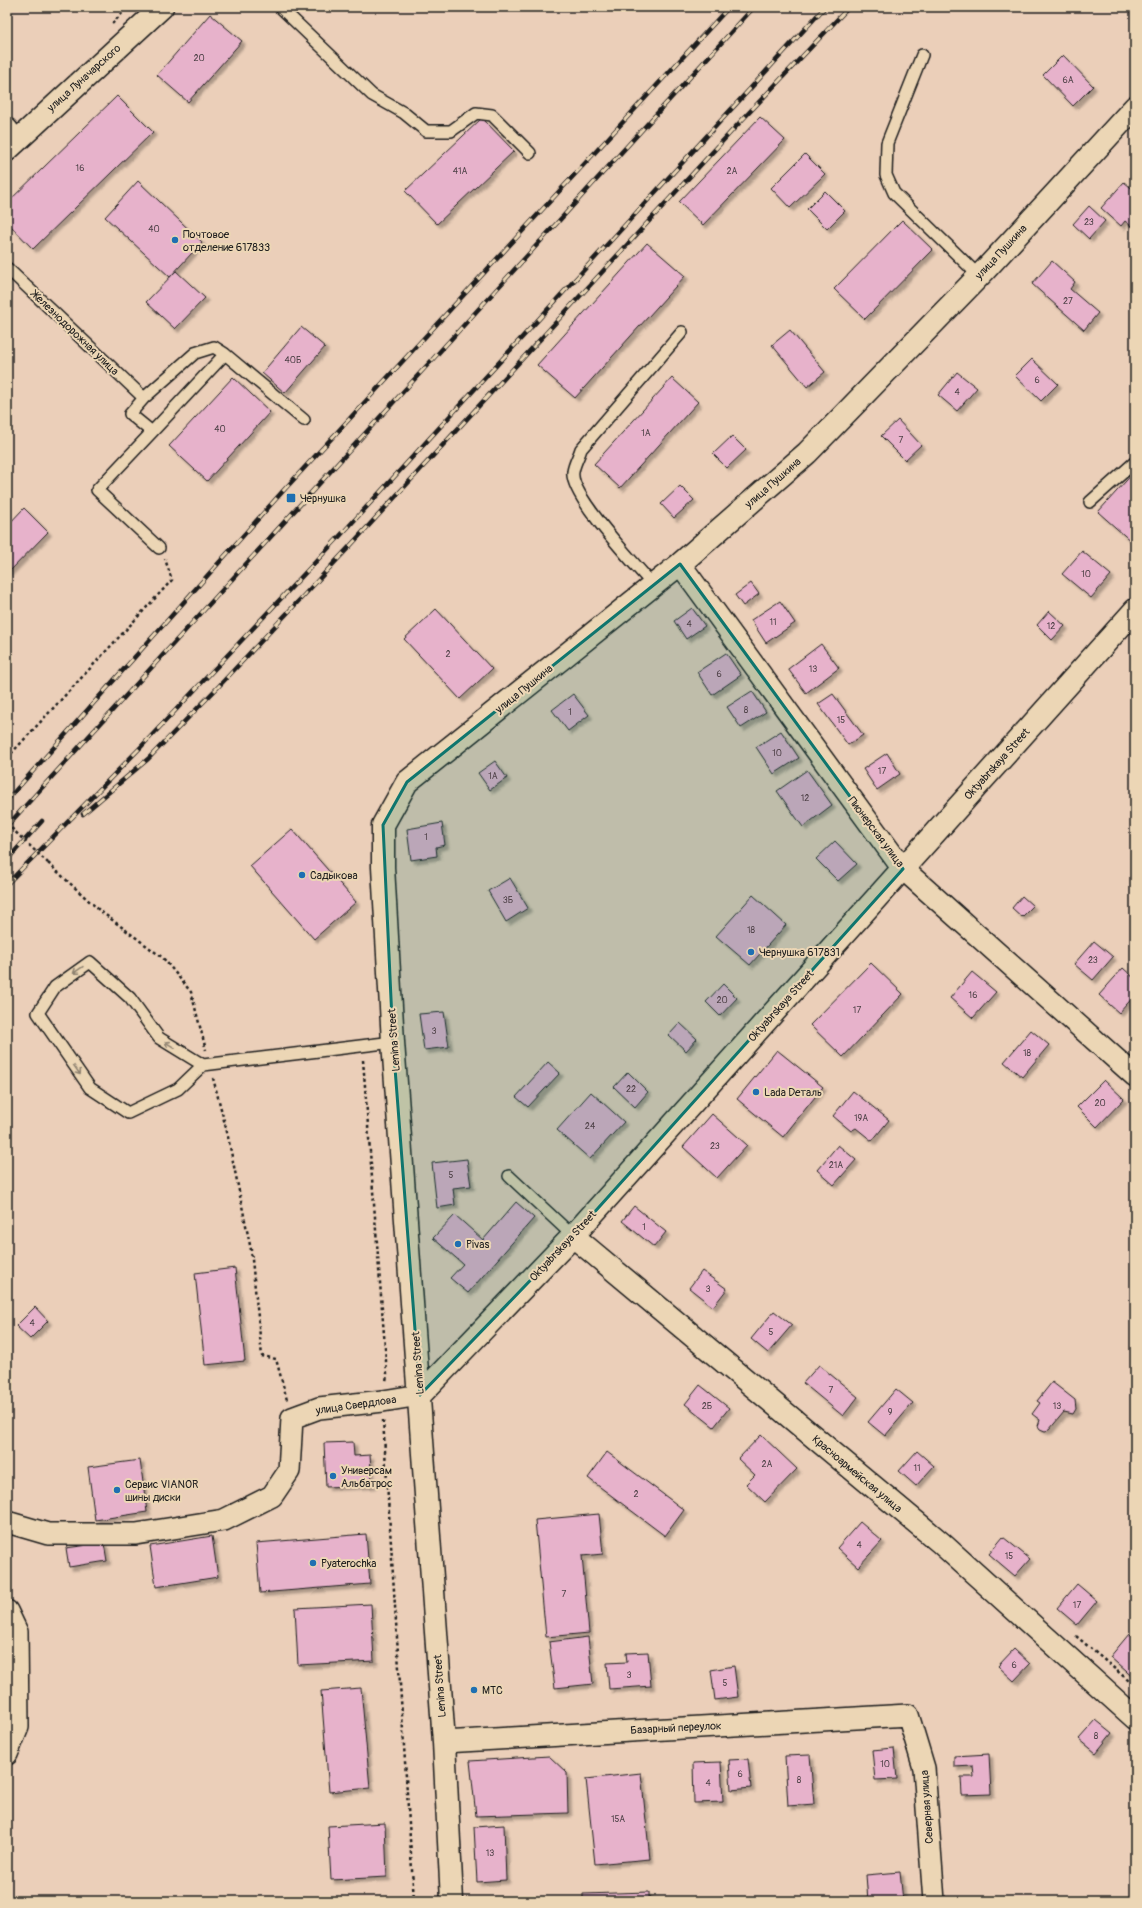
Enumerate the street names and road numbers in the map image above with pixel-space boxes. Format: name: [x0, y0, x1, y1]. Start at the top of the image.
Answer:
street label: улица Луначарского: [44, 42, 123, 115]
street label: улица Пушкина: [972, 222, 1030, 283]
street label: Железнодорожная улица: [27, 287, 121, 378]
street label: улица Пушкина: [742, 455, 804, 512]
street label: улица Пушкина: [492, 662, 555, 717]
street label: Oktyabrskaya Street: [961, 725, 1033, 802]
street label: Пионерская улица: [845, 794, 907, 870]
street label: Oktyabrskaya Street: [745, 967, 817, 1044]
street label: Lenina Street: [385, 1008, 403, 1072]
street label: Oktyabrskaya Street: [527, 1208, 599, 1284]
street label: Lenina Street: [409, 1331, 427, 1395]
street label: улица Свердлова: [314, 1393, 397, 1417]
street label: Красноармейская улица: [809, 1433, 905, 1515]
street label: Lenina Street: [431, 1654, 449, 1718]
street label: Базарный переулок: [630, 1719, 722, 1737]
street label: Северная улица: [918, 1770, 936, 1844]

